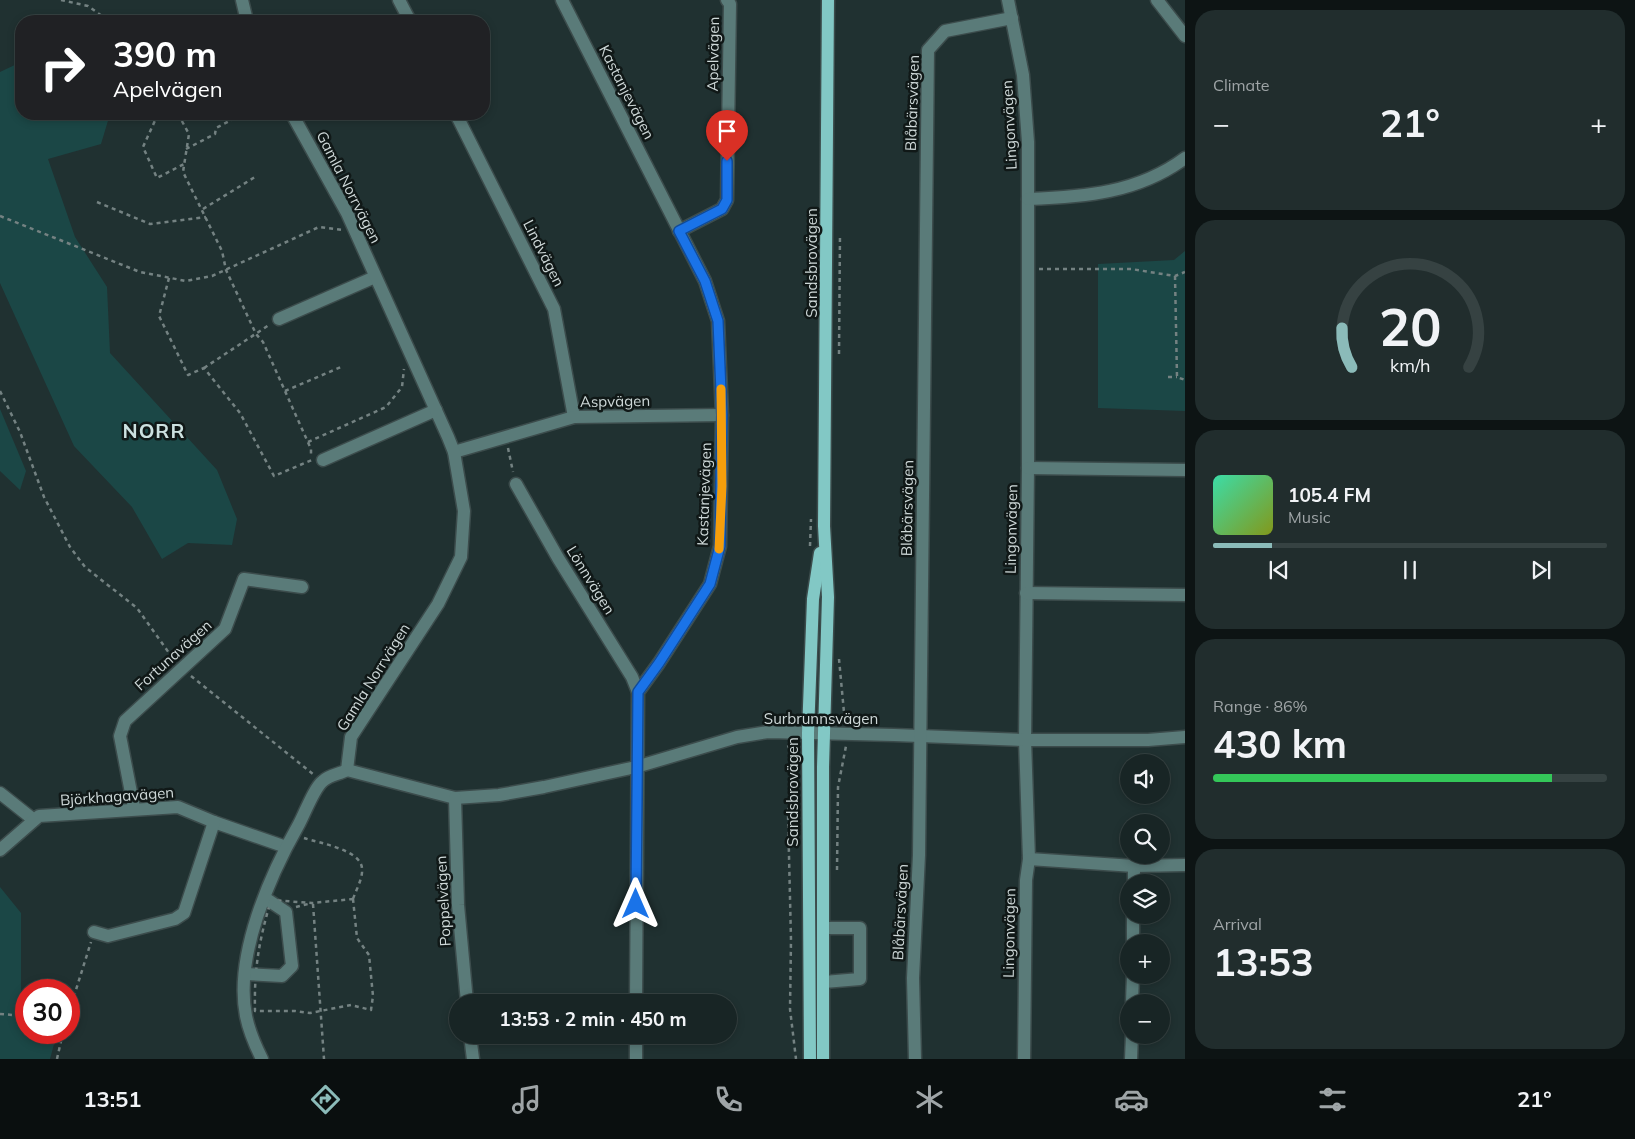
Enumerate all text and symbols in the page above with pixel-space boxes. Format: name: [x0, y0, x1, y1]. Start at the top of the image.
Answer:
street label: Apelvägen: [703, 16, 723, 92]
text: 390 m: [113, 32, 217, 76]
icon: right: [30, 35, 95, 100]
street label: Kastanjevägen: [595, 42, 659, 142]
street label: Blåbärsvägen: [901, 54, 923, 152]
text: Apelvägen: [113, 75, 223, 103]
text: Climate: [1213, 75, 1269, 95]
street label: Lingonvägen: [997, 80, 1021, 170]
text: 21°: [1380, 99, 1440, 147]
text: −: [1213, 106, 1230, 141]
text: +: [1590, 106, 1607, 141]
pin: [706, 110, 748, 161]
icon: arrive: [713, 117, 741, 145]
street label: Gamla Norrvägen: [312, 128, 386, 246]
street label: Sandsbrovägen: [802, 208, 821, 318]
street label: Lindvägen: [519, 216, 569, 290]
text: 20: [1379, 294, 1441, 359]
text: km/h: [1390, 354, 1430, 376]
street label: Aspvägen: [580, 391, 650, 411]
district label: NORR: [123, 418, 185, 443]
street label: Kastanjevägen: [693, 442, 715, 546]
street label: Blåbärsvägen: [897, 460, 917, 556]
text: 105.4 FM: [1288, 483, 1371, 507]
street label: Lingonvägen: [1001, 484, 1021, 574]
text: Music: [1288, 507, 1331, 527]
street label: Lönnvägen: [563, 542, 619, 618]
icon: previous: [1265, 556, 1293, 584]
icon: pause: [1396, 556, 1424, 584]
icon: next: [1527, 556, 1555, 584]
street label: Fortunavägen: [131, 615, 215, 695]
street label: Gamla Norrvägen: [332, 620, 414, 734]
text: Range · 86%: [1213, 696, 1308, 716]
street label: Surbrunnsvägen: [764, 709, 878, 728]
text: 430 km: [1213, 720, 1347, 768]
street label: Sandsbrovägen: [783, 737, 802, 847]
map controls: [1120, 754, 1170, 1044]
button: sound: [1120, 754, 1170, 804]
street label: Björkhagavägen: [59, 783, 175, 809]
button: search: [1120, 814, 1170, 864]
street label: Poppelvägen: [431, 855, 455, 947]
street label: Blåbärsvägen: [888, 863, 912, 961]
button: layers: [1120, 874, 1170, 924]
position arrow: [609, 877, 661, 929]
street label: Lingonvägen: [999, 888, 1019, 978]
text: Arrival: [1213, 914, 1262, 934]
button: +: [1120, 934, 1170, 984]
text: 13:53: [1213, 938, 1314, 986]
speed limit sign: 30: [15, 979, 80, 1044]
button: −: [1120, 994, 1170, 1044]
text: 13:53 · 2 min · 450 m: [499, 1007, 687, 1031]
icon: directions: [308, 1082, 343, 1117]
icon: music: [509, 1082, 544, 1117]
icon: phone: [711, 1082, 746, 1117]
icon: climate: [912, 1082, 947, 1117]
icon: car: [1114, 1082, 1149, 1117]
icon: filters: [1315, 1082, 1350, 1117]
text: 13:51: [83, 1085, 142, 1113]
text: 21°: [1517, 1085, 1552, 1113]

